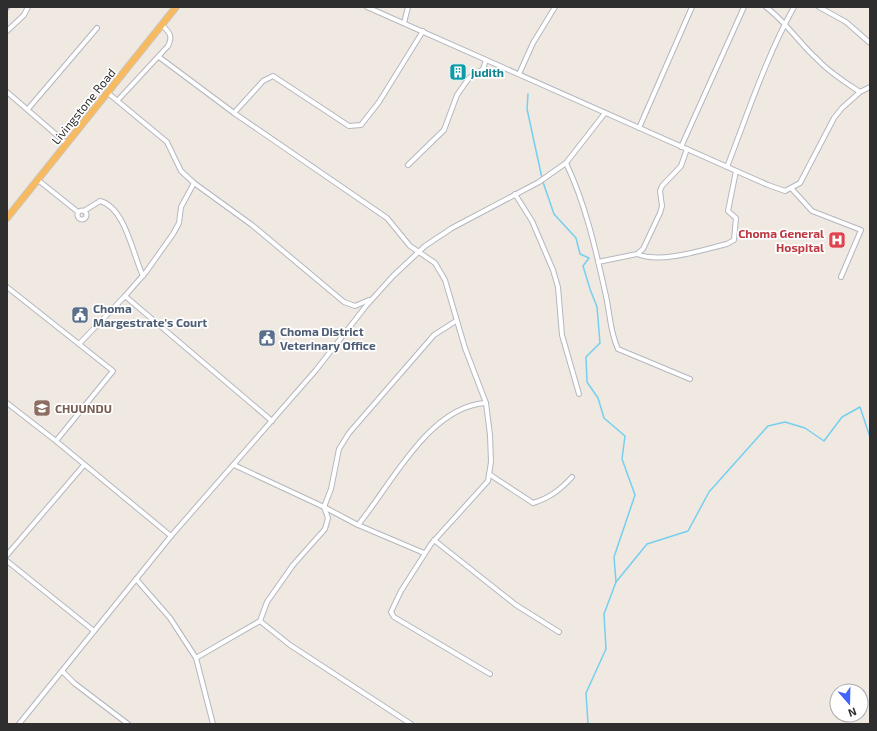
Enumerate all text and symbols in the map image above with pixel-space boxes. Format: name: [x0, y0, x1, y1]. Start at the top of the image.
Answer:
building icon: judith: [448, 62, 468, 82]
street label: Livingstone Road: [48, 65, 118, 147]
place label: judith: [471, 65, 504, 80]
place label: Choma General Hospital: [738, 226, 824, 254]
hospital icon: Choma General Hospital: [827, 230, 847, 250]
place label: Choma Margestrate's Court: [93, 301, 207, 329]
public building icon: Choma Margestrate's Court: [70, 305, 90, 325]
place label: Choma District Veterinary Office: [280, 324, 376, 353]
public building icon: Choma District Veterinary Office: [257, 328, 277, 348]
school or university icon: CHUUNDU: [32, 398, 52, 418]
place label: CHUUNDU: [55, 401, 112, 415]
north arrow: [829, 683, 869, 723]
text: N: [847, 705, 859, 720]

